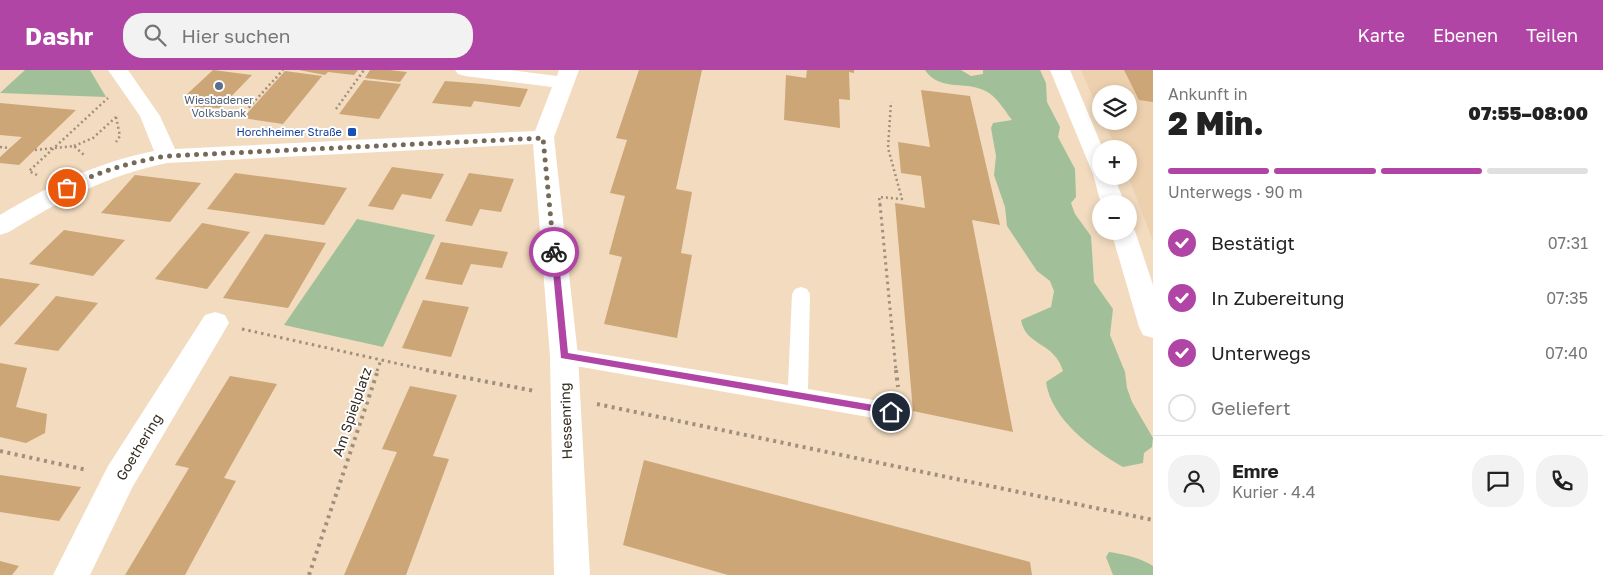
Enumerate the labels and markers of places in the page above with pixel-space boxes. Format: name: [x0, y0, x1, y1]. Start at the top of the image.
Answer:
marker: Wiesbadener Volksbank: [213, 80, 225, 92]
place label: Wiesbadener Volksbank: [184, 93, 254, 119]
place label: Horchheimer Straße: [236, 125, 342, 138]
marker: Horchheimer Straße: [346, 126, 358, 138]
pin: [46, 167, 88, 209]
pin: [870, 391, 912, 433]

